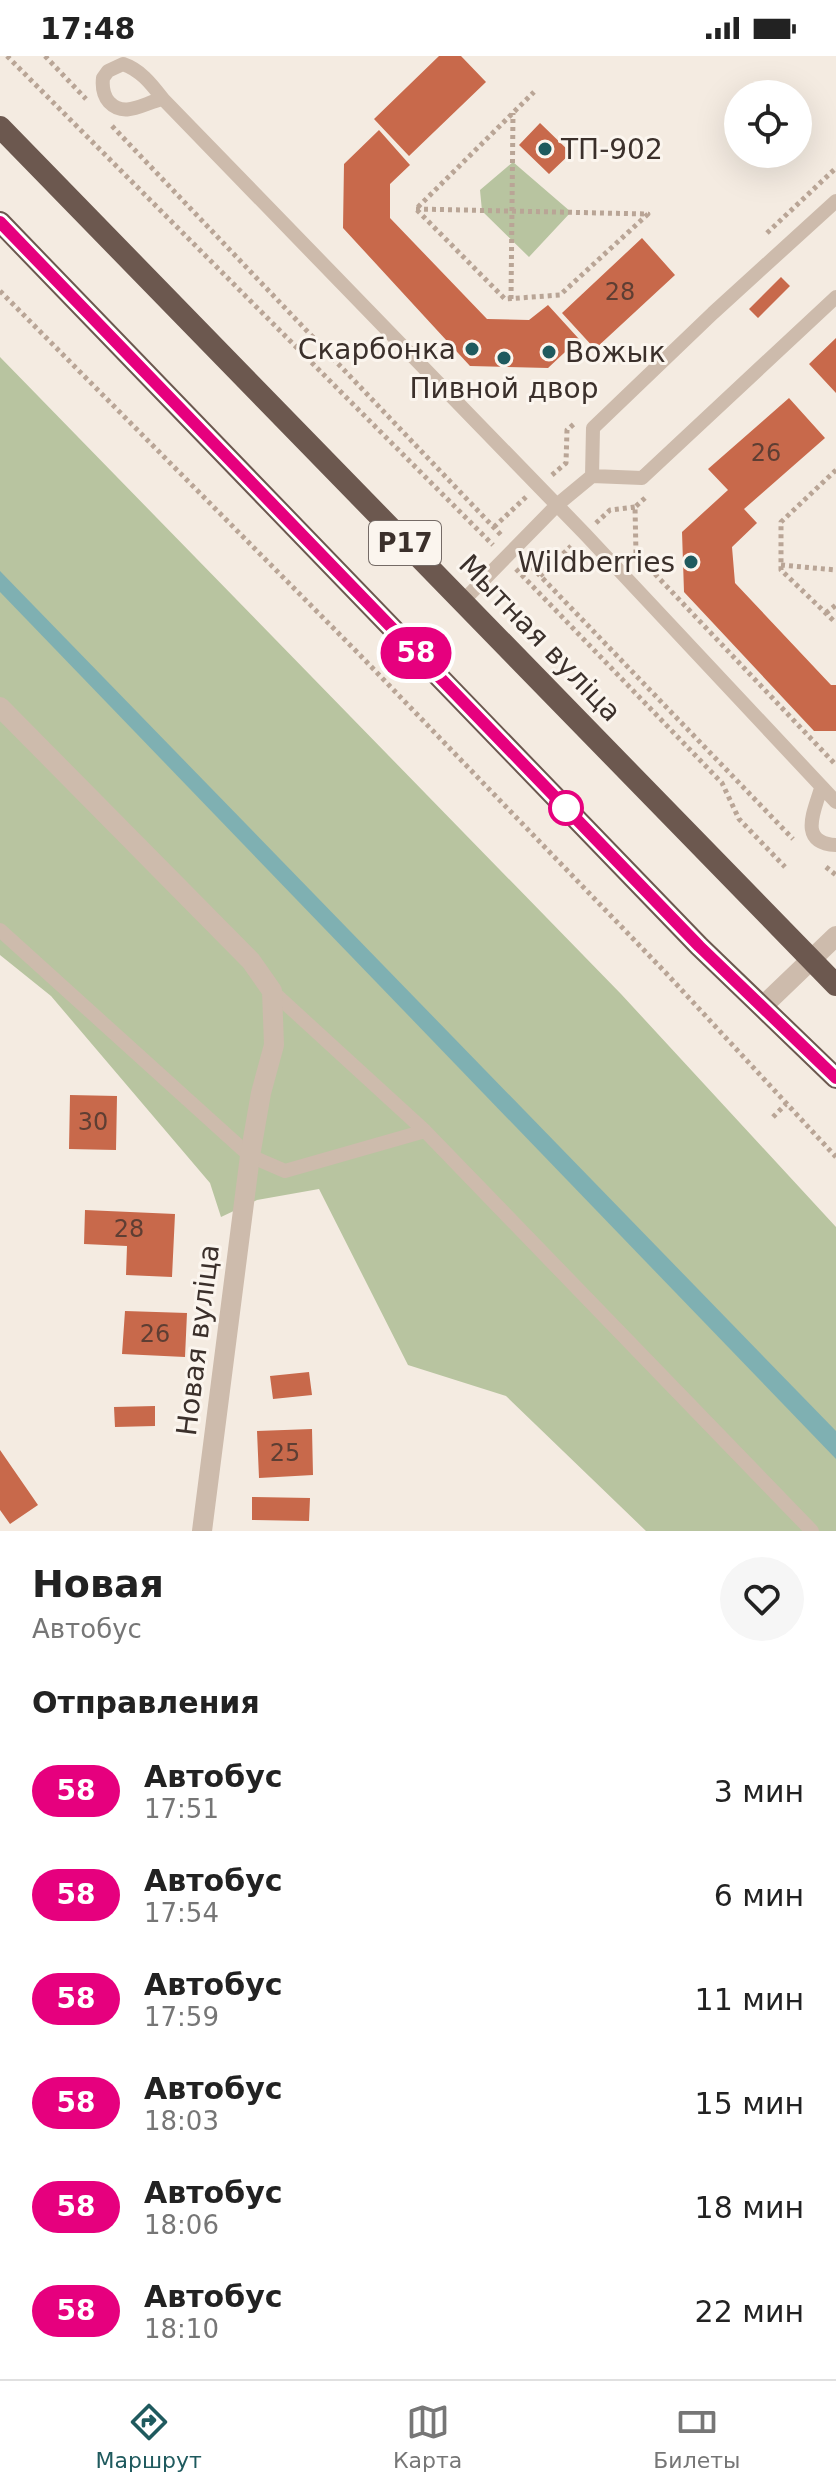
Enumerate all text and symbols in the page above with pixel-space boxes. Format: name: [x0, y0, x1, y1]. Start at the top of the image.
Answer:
text: 17:48: [40, 11, 136, 46]
map controls: [724, 80, 812, 168]
button: locate: [724, 80, 812, 168]
place label: ТП-902: [560, 133, 663, 166]
marker: ТП-902: [536, 140, 554, 158]
house number: 28: [605, 278, 635, 306]
place label: Скарбонка: [298, 333, 456, 366]
place label: Вожык: [565, 336, 666, 369]
marker: Скарбонка: [463, 340, 481, 358]
marker: Вожык: [540, 343, 558, 361]
marker: Пивной двор: [495, 349, 513, 367]
place label: Пивной двор: [409, 372, 599, 405]
house number: 26: [751, 439, 781, 467]
road number: Р17: [369, 521, 441, 565]
place label: Wildberries: [517, 546, 675, 579]
street label: Мытная вуліца: [452, 548, 628, 728]
marker: Wildberries: [682, 553, 700, 571]
line badge: 58: [380, 627, 452, 679]
text: 58: [397, 636, 435, 669]
unlabelled marker: [549, 791, 583, 825]
house number: 30: [78, 1108, 108, 1136]
house number: 28: [114, 1215, 144, 1243]
street label: Новая вуліца: [170, 1242, 226, 1438]
house number: 26: [140, 1320, 170, 1348]
house number: 25: [270, 1439, 300, 1467]
button: heart: [720, 1557, 804, 1641]
text: Новая: [32, 1562, 164, 1606]
text: Автобус: [32, 1614, 142, 1644]
text: Отправления: [32, 1685, 260, 1720]
text: Автобус: [144, 1759, 283, 1794]
text: 58: [57, 1774, 95, 1807]
text: 3 мин: [714, 1774, 804, 1809]
text: 17:51: [144, 1794, 219, 1824]
text: Автобус: [144, 1863, 283, 1898]
text: 58: [57, 1878, 95, 1911]
text: 6 мин: [714, 1878, 804, 1913]
text: 17:54: [144, 1898, 219, 1928]
text: Автобус: [144, 1967, 283, 2002]
text: 58: [57, 1982, 95, 2015]
text: 11 мин: [695, 1982, 804, 2017]
text: 17:59: [144, 2002, 219, 2032]
text: Автобус: [144, 2071, 283, 2106]
text: 58: [57, 2086, 95, 2119]
text: 15 мин: [695, 2086, 804, 2121]
text: 18:03: [144, 2106, 219, 2136]
text: Автобус: [144, 2175, 283, 2210]
text: 58: [57, 2190, 95, 2223]
text: 18 мин: [695, 2190, 804, 2225]
text: 18:06: [144, 2210, 219, 2240]
text: Автобус: [144, 2279, 283, 2314]
text: 58: [57, 2294, 95, 2327]
text: 22 мин: [695, 2294, 804, 2329]
text: 18:10: [144, 2314, 219, 2344]
tab: Маршрут: [96, 2400, 202, 2473]
tab: Карта: [393, 2400, 462, 2473]
tab: Билеты: [653, 2400, 740, 2473]

